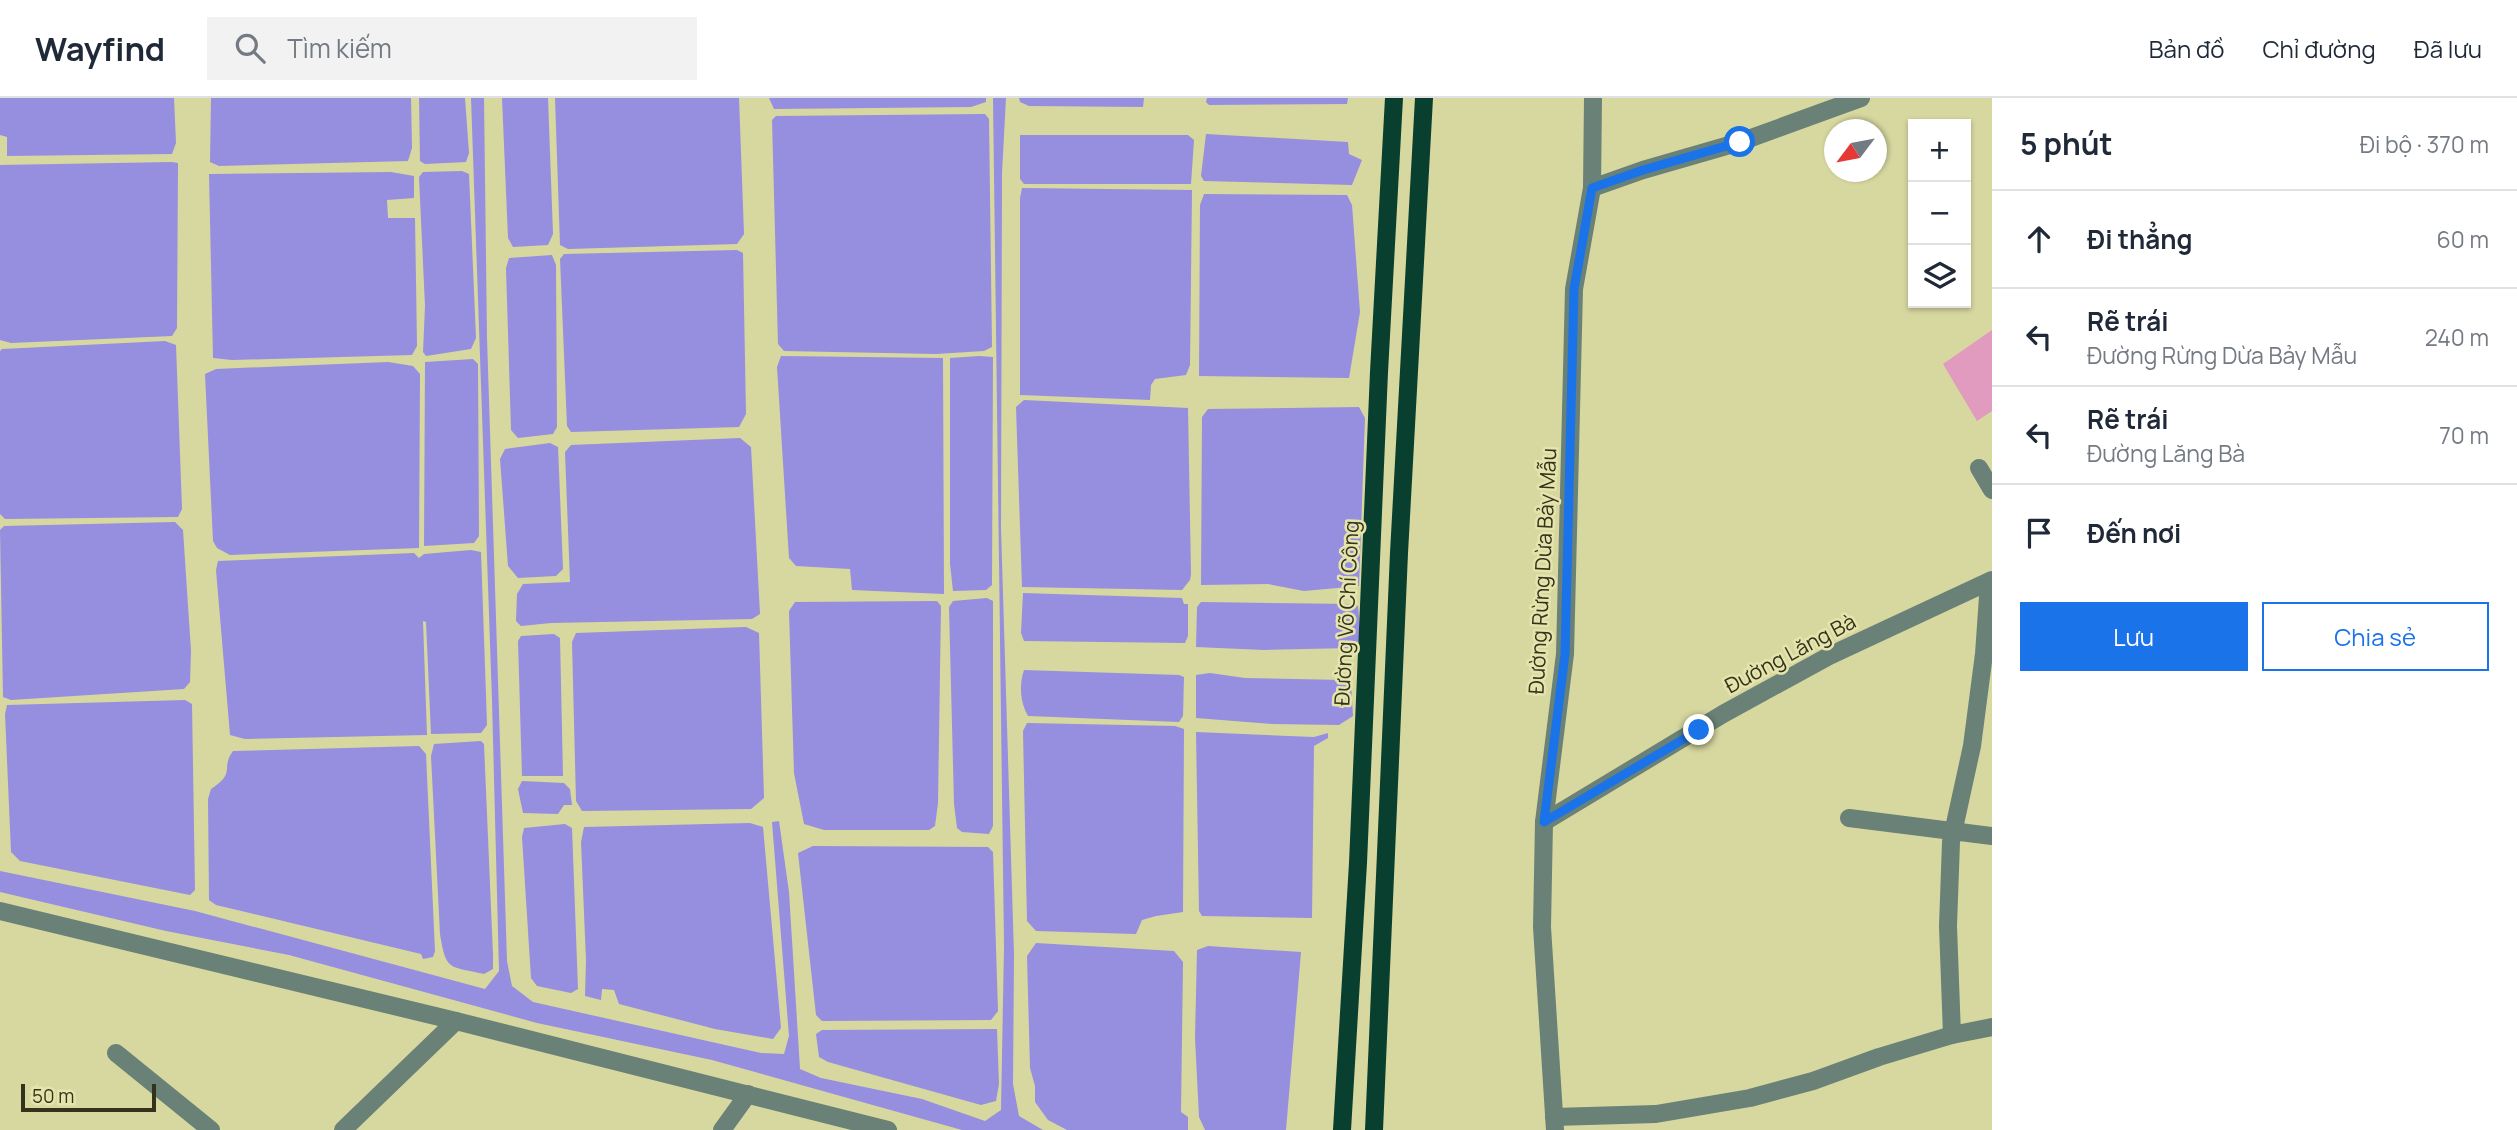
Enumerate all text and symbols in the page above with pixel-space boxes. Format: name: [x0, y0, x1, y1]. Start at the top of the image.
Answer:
search box: [207, 17, 697, 80]
text: Wayfind: [35, 26, 165, 71]
icon: search: [231, 29, 269, 67]
text: Tìm kiếm: [287, 30, 392, 66]
text: Bản đồ: [2149, 32, 2224, 65]
text: Chỉ đường: [2262, 32, 2376, 65]
text: Đã lưu: [2414, 32, 2482, 65]
north arrow: [1824, 119, 1887, 182]
map controls: [1908, 119, 1971, 308]
button: +: [1908, 119, 1971, 182]
text: 5 phút: [2020, 123, 2113, 164]
route start: [1724, 126, 1755, 157]
text: Đi bộ · 370 m: [2360, 128, 2489, 160]
button: −: [1908, 182, 1971, 245]
icon: ahead: [2020, 220, 2058, 258]
text: Đi thẳng: [2087, 221, 2193, 257]
text: 60 m: [2437, 223, 2489, 255]
button: layers: [1908, 245, 1971, 308]
text: Rẽ trái: [2087, 303, 2169, 339]
icon: left: [2020, 318, 2058, 356]
text: 240 m: [2425, 321, 2489, 353]
text: Đường Rừng Dừa Bảy Mẫu: [2087, 339, 2357, 371]
text: Rẽ trái: [2087, 401, 2169, 437]
icon: left: [2020, 416, 2058, 454]
text: 70 m: [2439, 419, 2489, 451]
text: Đường Lăng Bà: [2087, 437, 2245, 469]
street label: Đường Rừng Dừa Bảy Mẫu: [1522, 447, 1562, 695]
icon: arrive: [2020, 514, 2058, 552]
text: Đến nơi: [2087, 515, 2181, 551]
street label: Đường Võ Chí Công: [1327, 520, 1365, 706]
button: Lưu: [2020, 602, 2248, 671]
button: Chia sẻ: [2262, 602, 2489, 671]
street label: Đường Lăng Bà: [1720, 607, 1860, 699]
route end: [1683, 714, 1714, 745]
scale bar: [21, 1081, 156, 1113]
text: 50 m: [32, 1083, 74, 1109]

